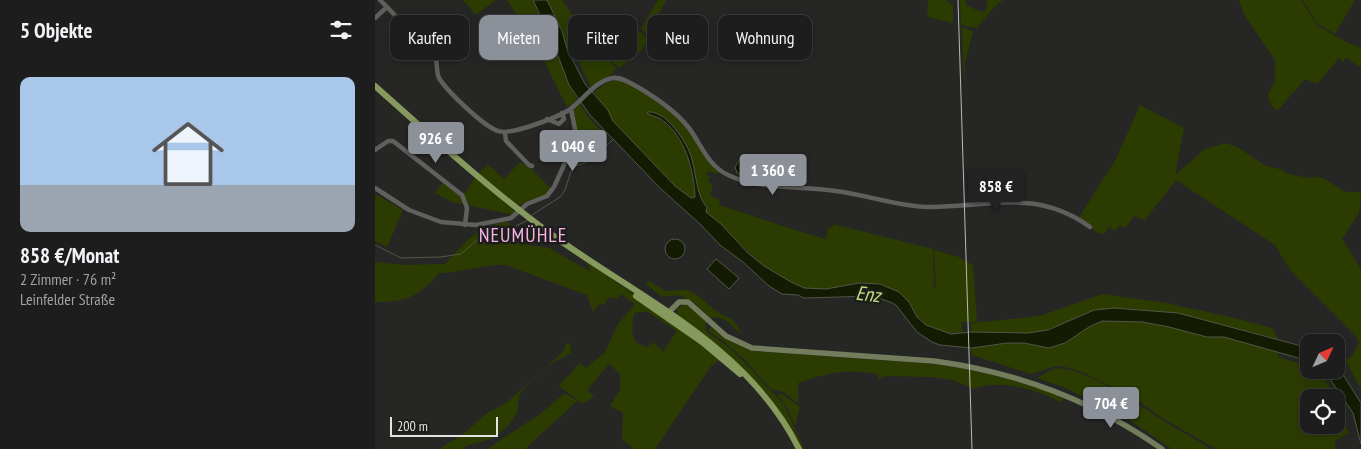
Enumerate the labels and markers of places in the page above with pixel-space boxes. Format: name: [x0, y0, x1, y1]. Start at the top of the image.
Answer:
pin: 926 €: [401, 121, 471, 164]
pin: 1 040 €: [527, 130, 619, 172]
pin: 1 360 €: [727, 154, 819, 196]
pin: 858 €: [961, 170, 1031, 212]
pin: 704 €: [1076, 386, 1146, 429]

